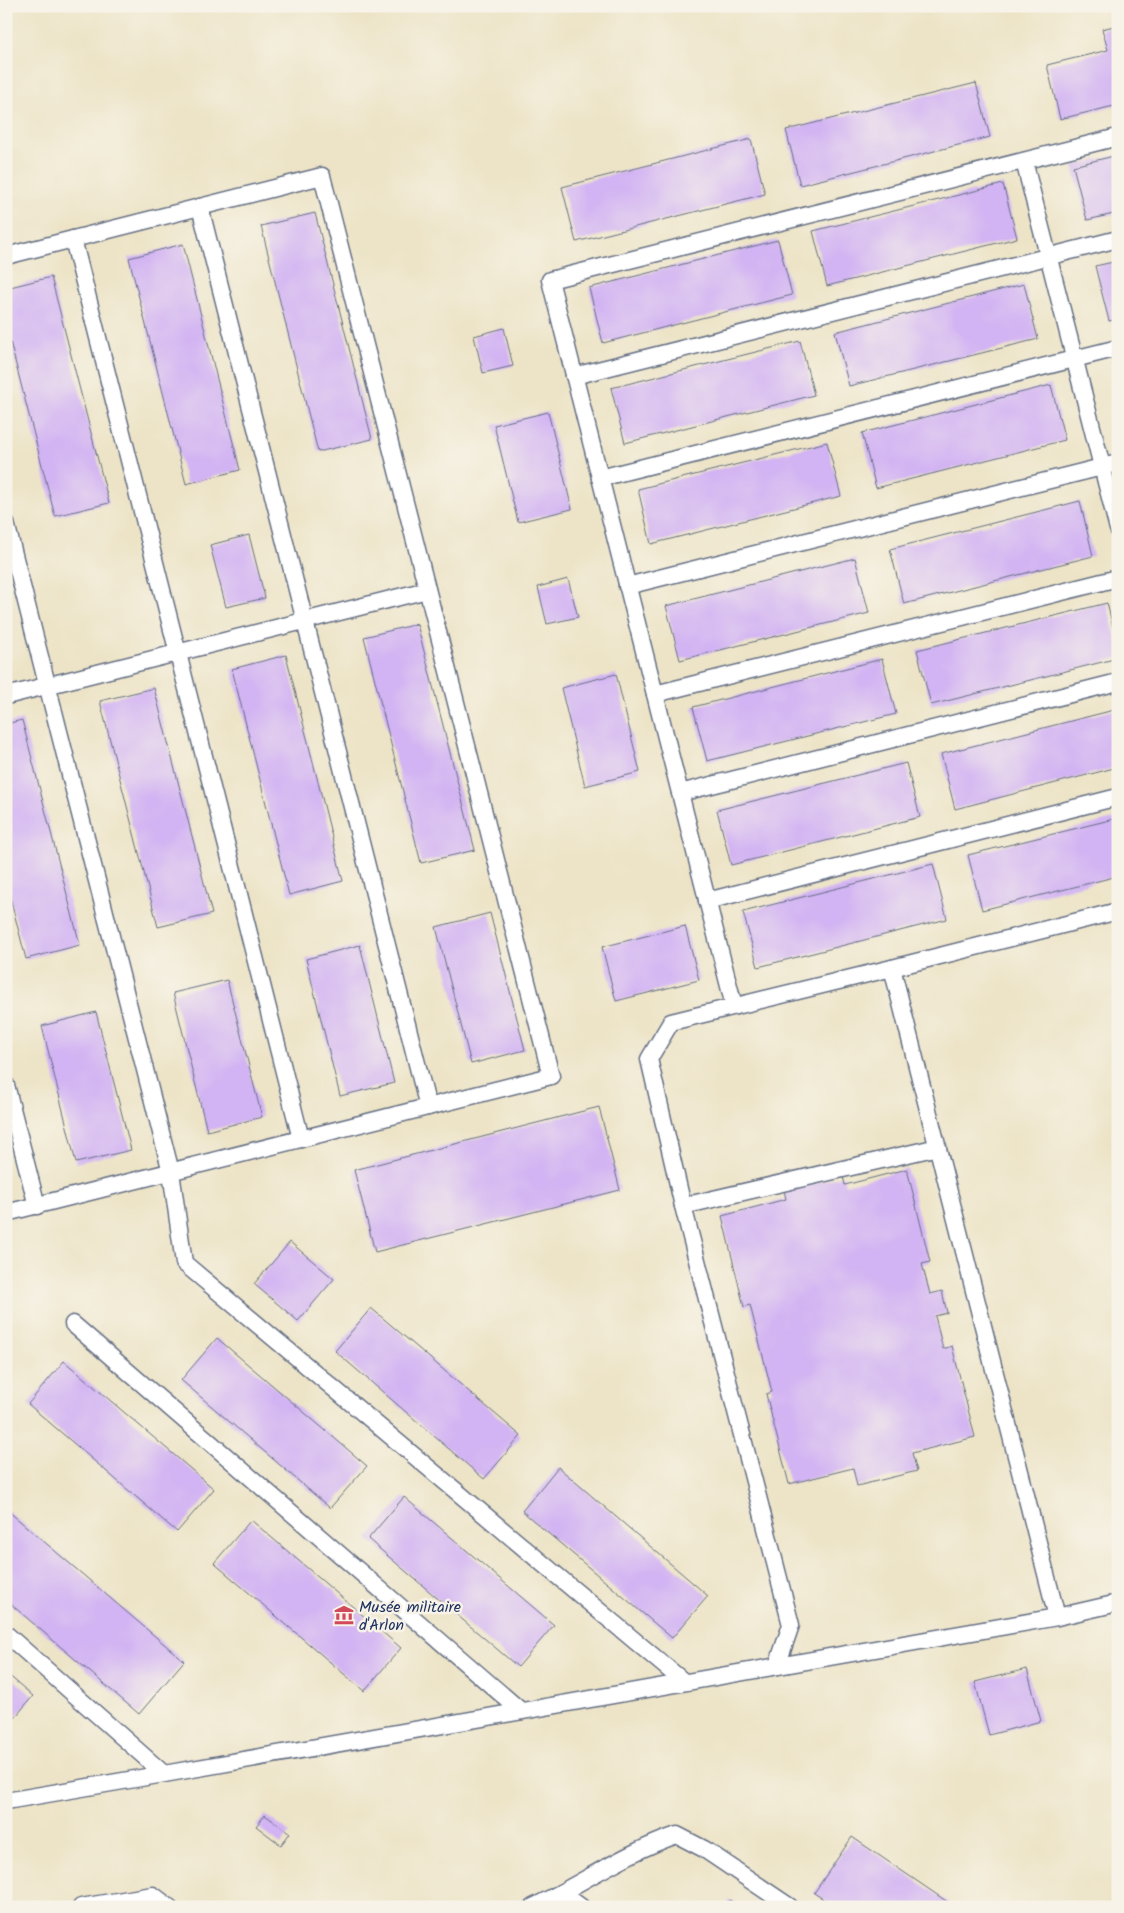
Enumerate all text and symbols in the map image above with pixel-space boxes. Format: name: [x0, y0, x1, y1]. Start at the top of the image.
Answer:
place label: Musée militaire d'Arlon: [359, 1595, 461, 1638]
museum icon: Musée militaire d'Arlon: [333, 1604, 355, 1626]

